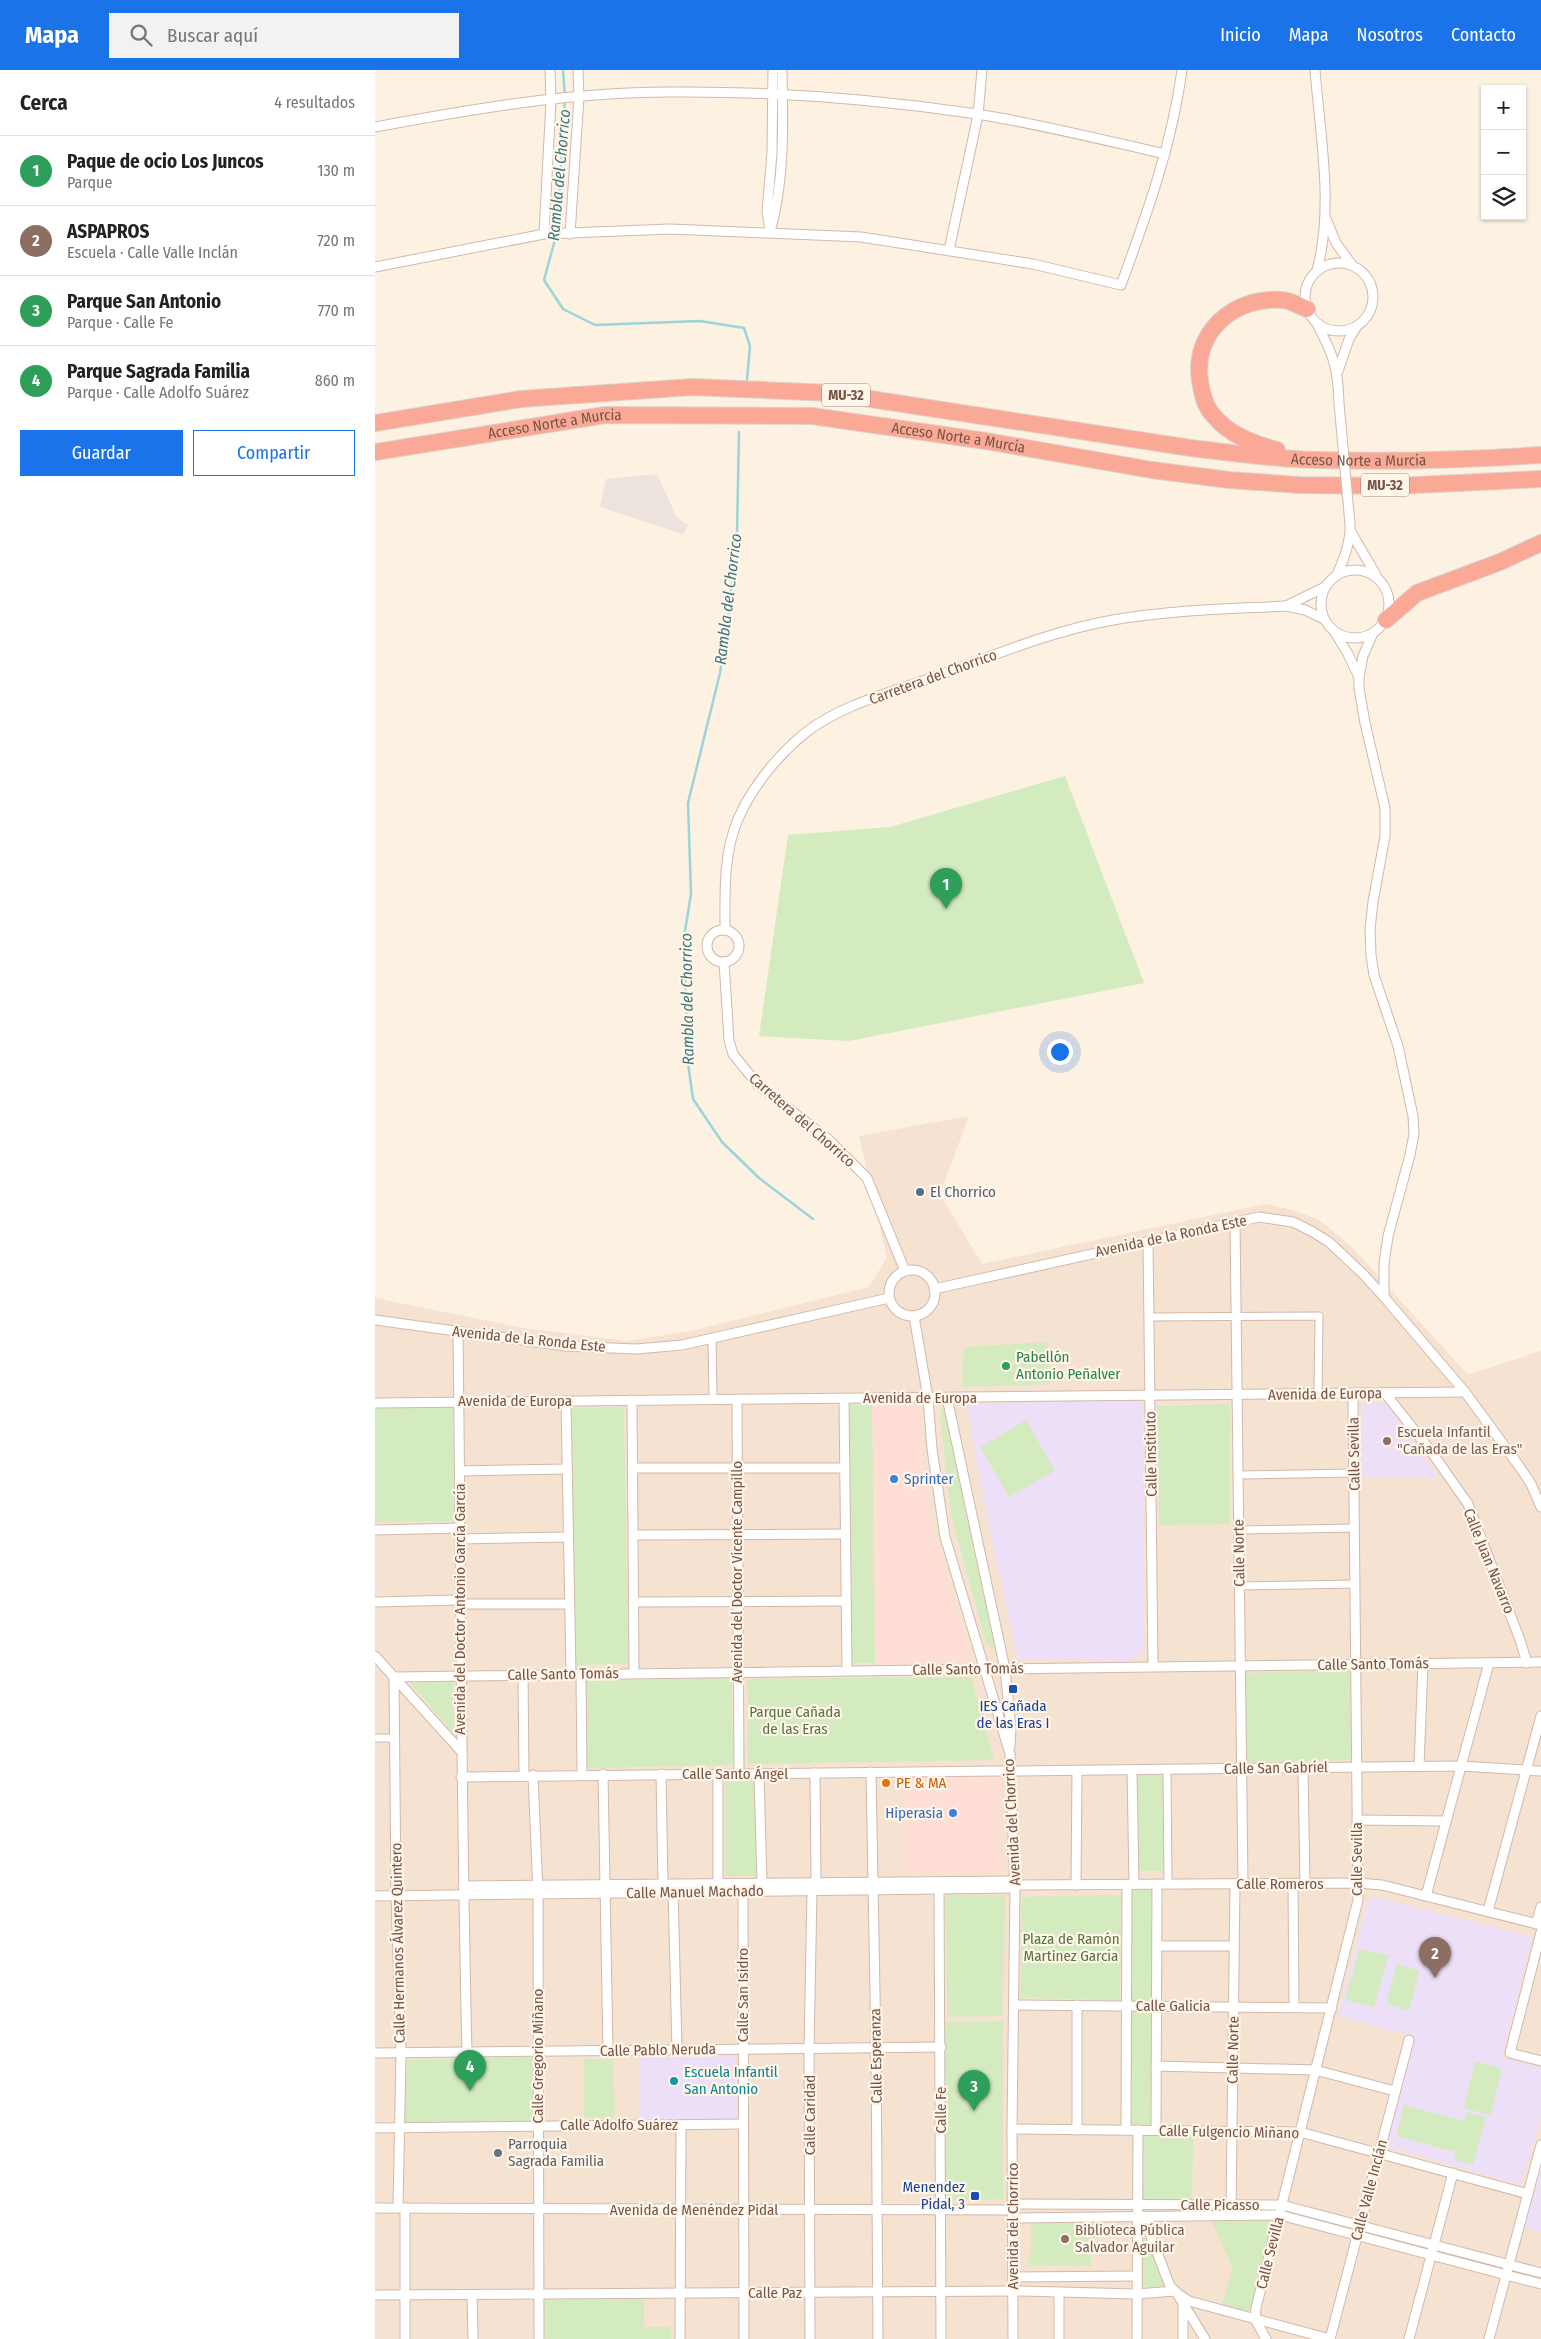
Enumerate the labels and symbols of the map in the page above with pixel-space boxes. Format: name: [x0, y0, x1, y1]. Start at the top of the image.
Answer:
water label: Rambla del Chorrico: [544, 108, 574, 242]
road number: MU-32: [822, 384, 870, 406]
street label: Acceso Norte a Murcia: [487, 406, 622, 443]
street label: Acceso Norte a Murcia: [890, 419, 1027, 457]
street label: Acceso Norte a Murcia: [1291, 450, 1426, 470]
road number: MU-32: [1361, 474, 1409, 496]
water label: Rambla del Chorrico: [711, 532, 745, 666]
street label: Carretera del Chorrico: [867, 646, 999, 708]
pin: 1: [930, 868, 962, 909]
water label: Rambla del Chorrico: [676, 933, 698, 1065]
your location: [1047, 1039, 1073, 1065]
street label: Carretera del Chorrico: [745, 1069, 859, 1171]
place label: El Chorrico: [930, 1183, 996, 1201]
marker: El Chorrico: [914, 1186, 926, 1198]
street label: Avenida de la Ronda Este: [1094, 1211, 1248, 1261]
street label: Avenida de la Ronda Este: [451, 1322, 607, 1356]
place label: Pabellón Antonio Peñalver: [1016, 1348, 1121, 1383]
marker: Pabellón Antonio Peñalver: [1000, 1360, 1012, 1372]
street label: Avenida de Europa: [1268, 1384, 1382, 1404]
street label: Avenida de Europa: [863, 1389, 977, 1407]
street label: Avenida de Europa: [458, 1392, 572, 1410]
street label: Calle Instituto: [1141, 1411, 1161, 1497]
street label: Calle Sevilla: [1344, 1417, 1364, 1491]
place label: Escuela Infantil "Cañada de las Eras": [1397, 1423, 1522, 1458]
marker: Escuela Infantil "Cañada de las Eras": [1381, 1435, 1393, 1447]
street label: Avenida del Doctor Vicente Campillo: [728, 1461, 746, 1683]
place label: Sprinter: [904, 1470, 954, 1488]
marker: Sprinter: [888, 1473, 900, 1485]
street label: Avenida del Doctor Antonio García García: [451, 1483, 469, 1735]
street label: Calle Juan Navarro: [1460, 1506, 1518, 1616]
street label: Calle Norte: [1229, 1519, 1249, 1587]
street label: Calle Santo Tomás: [1317, 1654, 1429, 1674]
street label: Calle Santo Tomás: [912, 1659, 1024, 1679]
street label: Calle Santo Tomás: [507, 1664, 619, 1684]
marker: IES Cañada de las Eras I: [1007, 1683, 1019, 1695]
place label: IES Cañada de las Eras I: [977, 1697, 1049, 1732]
park label: Parque Cañada de las Eras: [749, 1703, 841, 1738]
street label: Avenida del Chorrico: [1000, 1758, 1024, 1886]
street label: Calle San Gabriel: [1224, 1758, 1328, 1778]
street label: Calle Santo Ángel: [682, 1765, 788, 1783]
place label: PE & MA: [896, 1774, 947, 1792]
marker: PE & MA: [880, 1777, 892, 1789]
place label: Hiperasia: [885, 1804, 943, 1822]
marker: Hiperasia: [947, 1807, 959, 1819]
street label: Calle Sevilla: [1348, 1822, 1366, 1896]
street label: Calle Hermanos Álvarez Quintero: [387, 1842, 409, 2043]
street label: Calle Romeros: [1236, 1875, 1324, 1893]
street label: Calle Manuel Machado: [626, 1882, 764, 1902]
park label: Plaza de Ramón Martinez García: [1022, 1930, 1120, 1965]
pin: 2: [1419, 1937, 1451, 1978]
street label: Calle San Isidro: [734, 1948, 752, 2042]
street label: Calle Gregorio Miñano: [529, 1988, 547, 2123]
street label: Calle Galicia: [1136, 1997, 1210, 2015]
street label: Calle Esperanza: [866, 2008, 886, 2104]
street label: Calle Norte: [1223, 2016, 1243, 2084]
street label: Calle Pablo Neruda: [600, 2040, 716, 2060]
pin: 4: [454, 2050, 486, 2091]
place label: Escuela Infantil San Antonio: [684, 2063, 778, 2098]
pin: 3: [958, 2070, 990, 2111]
marker: Escuela Infantil San Antonio: [668, 2075, 680, 2087]
street label: Calle Caridad: [801, 2075, 819, 2155]
street label: Calle Fe: [932, 2087, 950, 2133]
street label: Calle Adolfo Suárez: [560, 2116, 678, 2134]
street label: Calle Fulgencio Miñano: [1159, 2122, 1300, 2142]
place label: Parroquia Sagrada Familia: [508, 2135, 604, 2170]
street label: Calle Valle Inclán: [1347, 2138, 1391, 2242]
marker: Parroquia Sagrada Familia: [492, 2147, 504, 2159]
street label: Avenida del Chorrico: [1004, 2162, 1022, 2290]
place label: Menendez Pidal, 3: [902, 2178, 965, 2213]
marker: Menendez Pidal, 3: [969, 2190, 981, 2202]
street label: Calle Picasso: [1180, 2196, 1260, 2214]
street label: Avenida de Menéndez Pidal: [610, 2201, 778, 2219]
street label: Calle Sevilla: [1252, 2215, 1288, 2291]
place label: Biblioteca Pública Salvador Aguilar: [1075, 2221, 1185, 2256]
marker: Biblioteca Pública Salvador Aguilar: [1059, 2233, 1071, 2245]
street label: Calle Paz: [748, 2284, 802, 2302]

